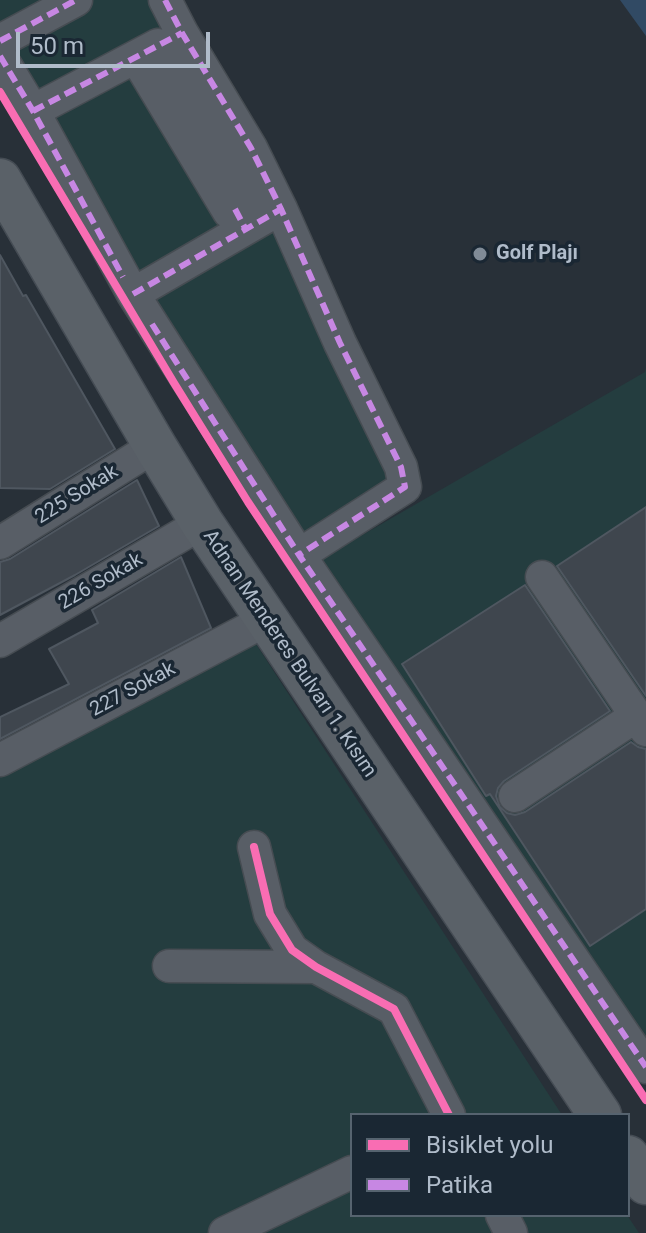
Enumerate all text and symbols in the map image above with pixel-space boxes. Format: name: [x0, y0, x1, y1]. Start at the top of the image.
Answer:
scale bar: [20, 16, 214, 66]
text: 50 m: [30, 32, 84, 60]
place label: Golf Plajı: [496, 242, 578, 266]
marker: Golf Plajı: [471, 245, 489, 263]
street label: 225 Sokak: [31, 460, 123, 530]
street label: Adnan Menderes Bulvarı 1. Kısım: [197, 526, 381, 782]
street label: 226 Sokak: [55, 548, 147, 616]
street label: 227 Sokak: [86, 658, 180, 722]
legend: [350, 1113, 630, 1217]
text: Bisiklet yolu: [426, 1131, 553, 1159]
text: Patika: [426, 1171, 493, 1199]

